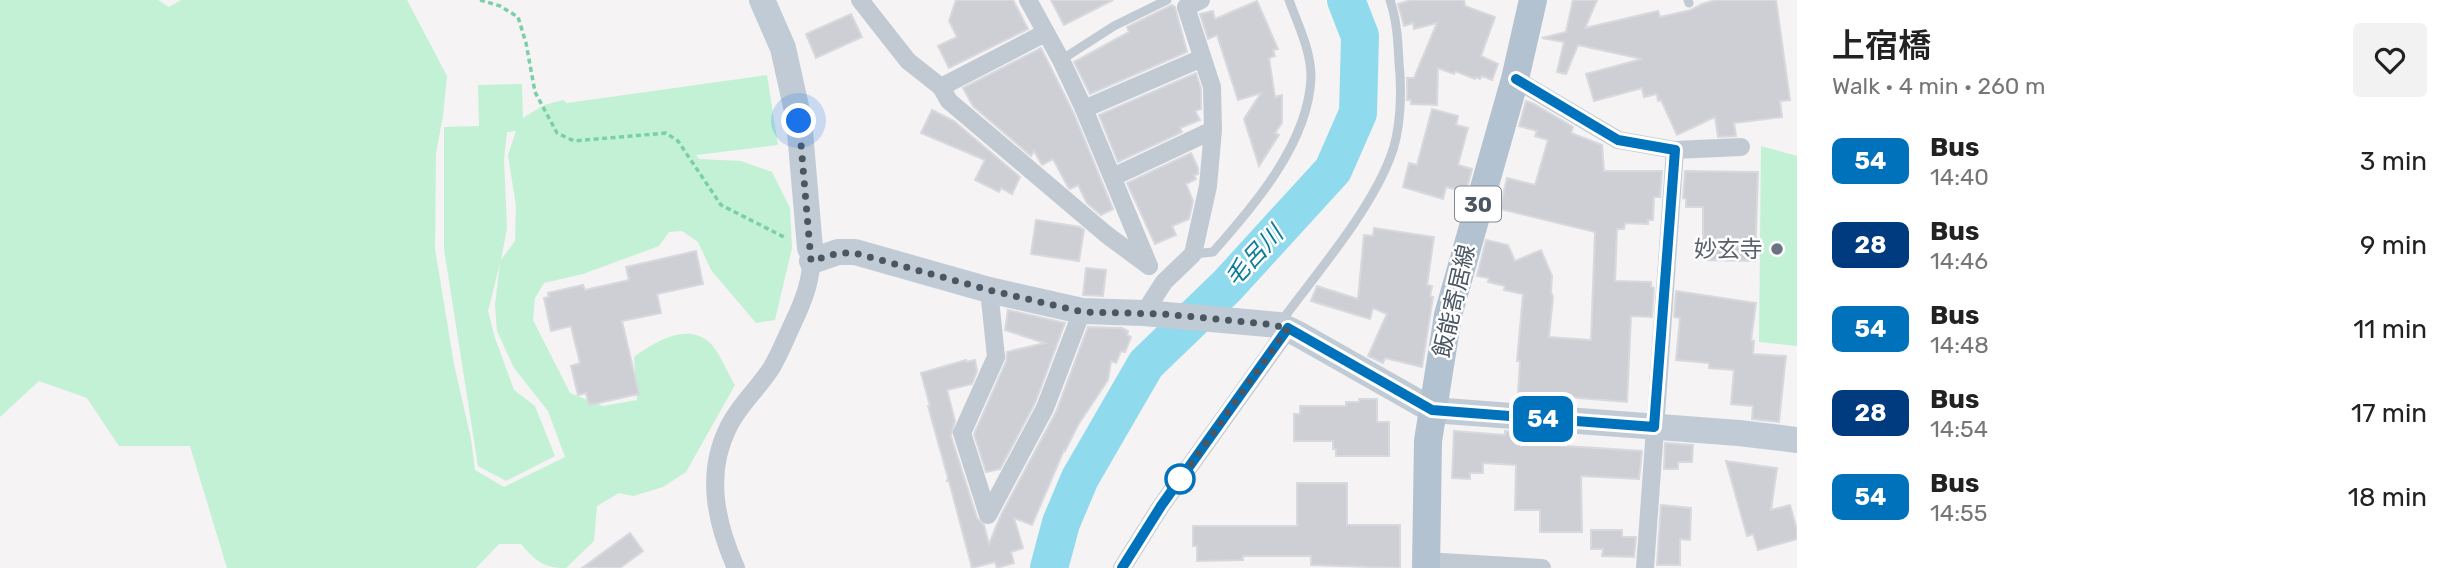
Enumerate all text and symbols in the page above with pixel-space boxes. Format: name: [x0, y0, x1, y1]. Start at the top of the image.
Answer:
button: heart: [2353, 23, 2427, 97]
text: 上宿橋: [1832, 26, 1931, 65]
text: Walk · 4 min · 260 m: [1832, 72, 2046, 100]
your location: [781, 103, 816, 138]
text: Bus: [1930, 132, 1979, 163]
text: 3 min: [2360, 146, 2427, 177]
text: 54: [1855, 147, 1886, 175]
text: 14:40: [1930, 163, 1989, 191]
road number: 30: [1455, 186, 1501, 222]
text: Bus: [1930, 216, 1979, 247]
water label: 毛呂川: [1219, 218, 1291, 292]
text: 9 min: [2360, 230, 2427, 261]
text: 28: [1855, 231, 1886, 259]
place label: 妙玄寺: [1694, 235, 1763, 263]
marker: 妙玄寺: [1769, 241, 1785, 257]
street label: 飯能寄居線: [1427, 242, 1481, 360]
text: 14:46: [1930, 247, 1988, 275]
text: Bus: [1930, 300, 1979, 331]
text: 11 min: [2353, 314, 2427, 345]
text: 54: [1855, 315, 1886, 343]
text: 14:48: [1930, 331, 1989, 359]
text: Bus: [1930, 384, 1979, 415]
line badge: 54: [1512, 396, 1574, 442]
text: 17 min: [2351, 398, 2427, 429]
text: 28: [1855, 399, 1886, 427]
text: 54: [1527, 405, 1559, 433]
text: 14:54: [1930, 415, 1988, 443]
unlabelled marker: [1165, 464, 1195, 494]
text: Bus: [1930, 468, 1979, 499]
text: 18 min: [2348, 482, 2427, 513]
text: 54: [1855, 483, 1886, 511]
text: 14:55: [1930, 499, 1987, 527]

